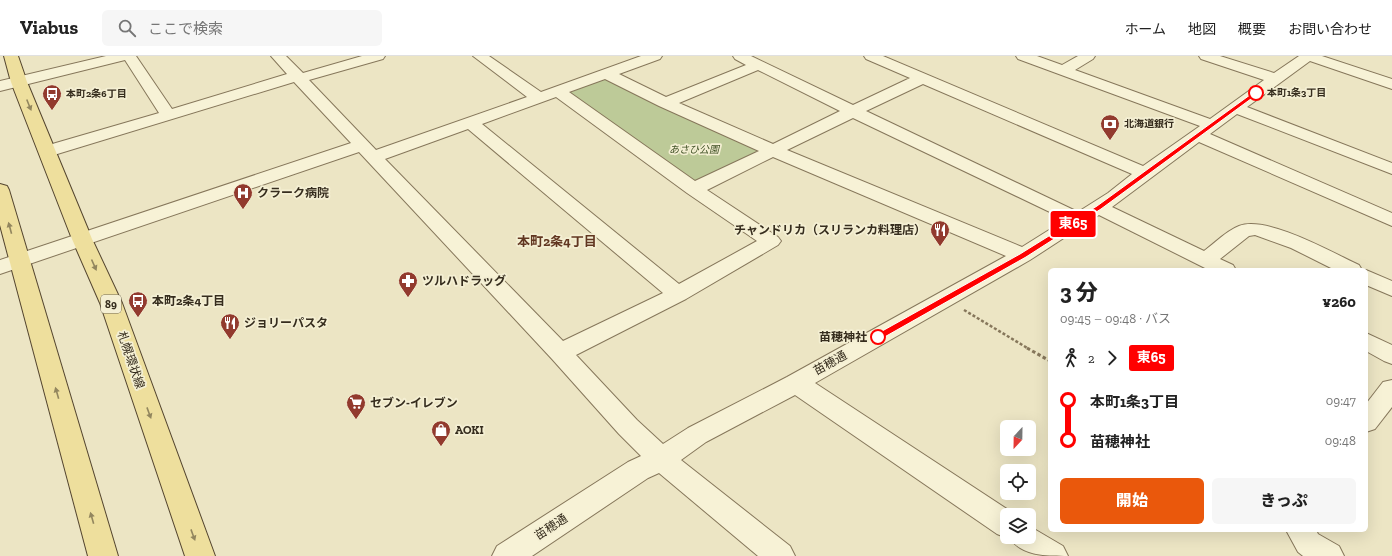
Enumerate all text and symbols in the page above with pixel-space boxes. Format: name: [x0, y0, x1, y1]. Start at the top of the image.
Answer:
search box: [102, 10, 382, 46]
text: Viabus: [20, 16, 78, 39]
icon: search: [116, 17, 138, 39]
text: ここで検索: [148, 20, 223, 38]
text: ホーム: [1124, 21, 1166, 38]
text: 地図: [1188, 21, 1216, 38]
text: 概要: [1238, 21, 1266, 38]
text: お問い合わせ: [1288, 21, 1372, 38]
bus stop icon: 本町2条6丁目: [41, 83, 63, 111]
marker: 本町1条3丁目: [1248, 85, 1264, 101]
place label: 本町1条3丁目: [1266, 87, 1326, 99]
place label: 本町2条6丁目: [65, 88, 127, 100]
one-way arrow: [27, 100, 33, 112]
bank icon: 北海道銀行: [1099, 113, 1121, 141]
place label: 北海道銀行: [1124, 118, 1174, 130]
park label: あさひ公園: [669, 144, 721, 156]
hospital icon: クラーク病院: [232, 182, 254, 210]
place label: クラーク病院: [257, 186, 329, 200]
line badge: 東65: [1050, 211, 1096, 237]
text: 東65: [1059, 215, 1087, 232]
restaurant icon: チャンドリカ（スリランカ料理店）: [929, 219, 951, 247]
one-way arrow: [7, 222, 13, 234]
place label: チャンドリカ（スリランカ料理店）: [734, 223, 926, 237]
district label: 本町2条4丁目: [517, 234, 597, 249]
one-way arrow: [91, 259, 97, 270]
pharmacy icon: ツルハドラッグ: [397, 270, 419, 298]
place label: ツルハドラッグ: [422, 274, 506, 288]
text: 3 分: [1060, 279, 1098, 306]
bus stop icon: 本町2条4丁目: [127, 290, 149, 318]
text: ¥260: [1322, 293, 1356, 311]
place label: 本町2条4丁目: [152, 294, 225, 308]
road number: 89: [101, 295, 121, 313]
text: 09:45 – 09:48 · バス: [1060, 311, 1171, 326]
restaurant icon: ジョリーパスタ: [219, 312, 241, 340]
place label: ジョリーパスタ: [244, 316, 328, 330]
street label: 札幌環状線: [115, 329, 147, 391]
marker: 苗穂神社: [870, 329, 886, 345]
place label: 苗穂神社: [819, 330, 867, 344]
icon: walk: [1060, 347, 1082, 369]
icon: forward: [1101, 347, 1123, 369]
street label: 苗穂通: [811, 348, 849, 378]
text: 東65: [1137, 349, 1166, 366]
text: 2: [1088, 351, 1095, 366]
one-way arrow: [54, 387, 60, 399]
supermarket icon: セブン-イレブン: [345, 392, 367, 420]
text: 本町1条3丁目: [1090, 393, 1179, 411]
text: 09:47: [1326, 393, 1356, 408]
place label: セブン-イレブン: [370, 396, 458, 410]
one-way arrow: [146, 407, 152, 419]
shop icon: AOKI: [430, 419, 452, 447]
north arrow: [1000, 420, 1036, 456]
map controls: [1000, 420, 1036, 544]
place label: AOKI: [455, 423, 484, 437]
text: 苗穂神社: [1090, 433, 1150, 451]
text: 09:48: [1325, 433, 1356, 448]
button: locate: [1000, 464, 1036, 500]
button: 開始: [1060, 478, 1204, 524]
button: きっぷ: [1212, 478, 1356, 524]
button: layers: [1000, 508, 1036, 544]
street label: 苗穂通: [532, 511, 570, 543]
one-way arrow: [89, 512, 95, 525]
one-way arrow: [190, 530, 196, 542]

